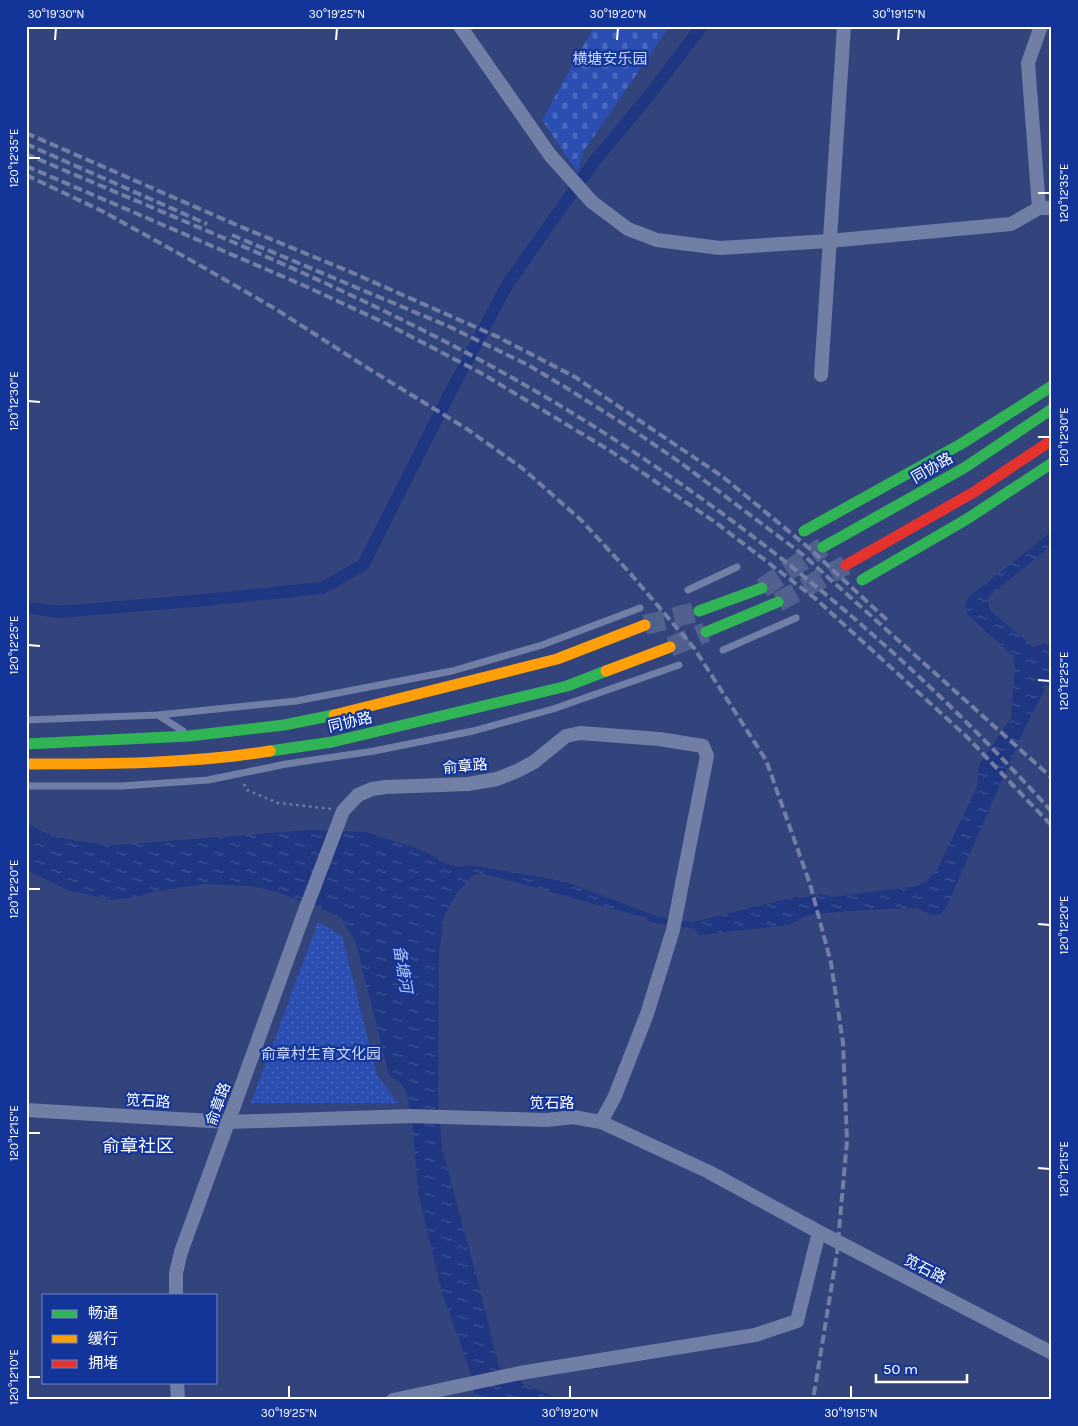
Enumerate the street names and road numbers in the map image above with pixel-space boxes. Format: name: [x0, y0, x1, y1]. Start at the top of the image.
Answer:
street label: 同协路: [908, 449, 956, 487]
street label: 同协路: [326, 708, 374, 736]
street label: 俞章路: [442, 755, 488, 777]
street label: 俞章路: [202, 1080, 234, 1128]
street label: 笕石路: [125, 1091, 171, 1111]
street label: 笕石路: [529, 1094, 575, 1112]
street label: 笕石路: [901, 1251, 949, 1287]

